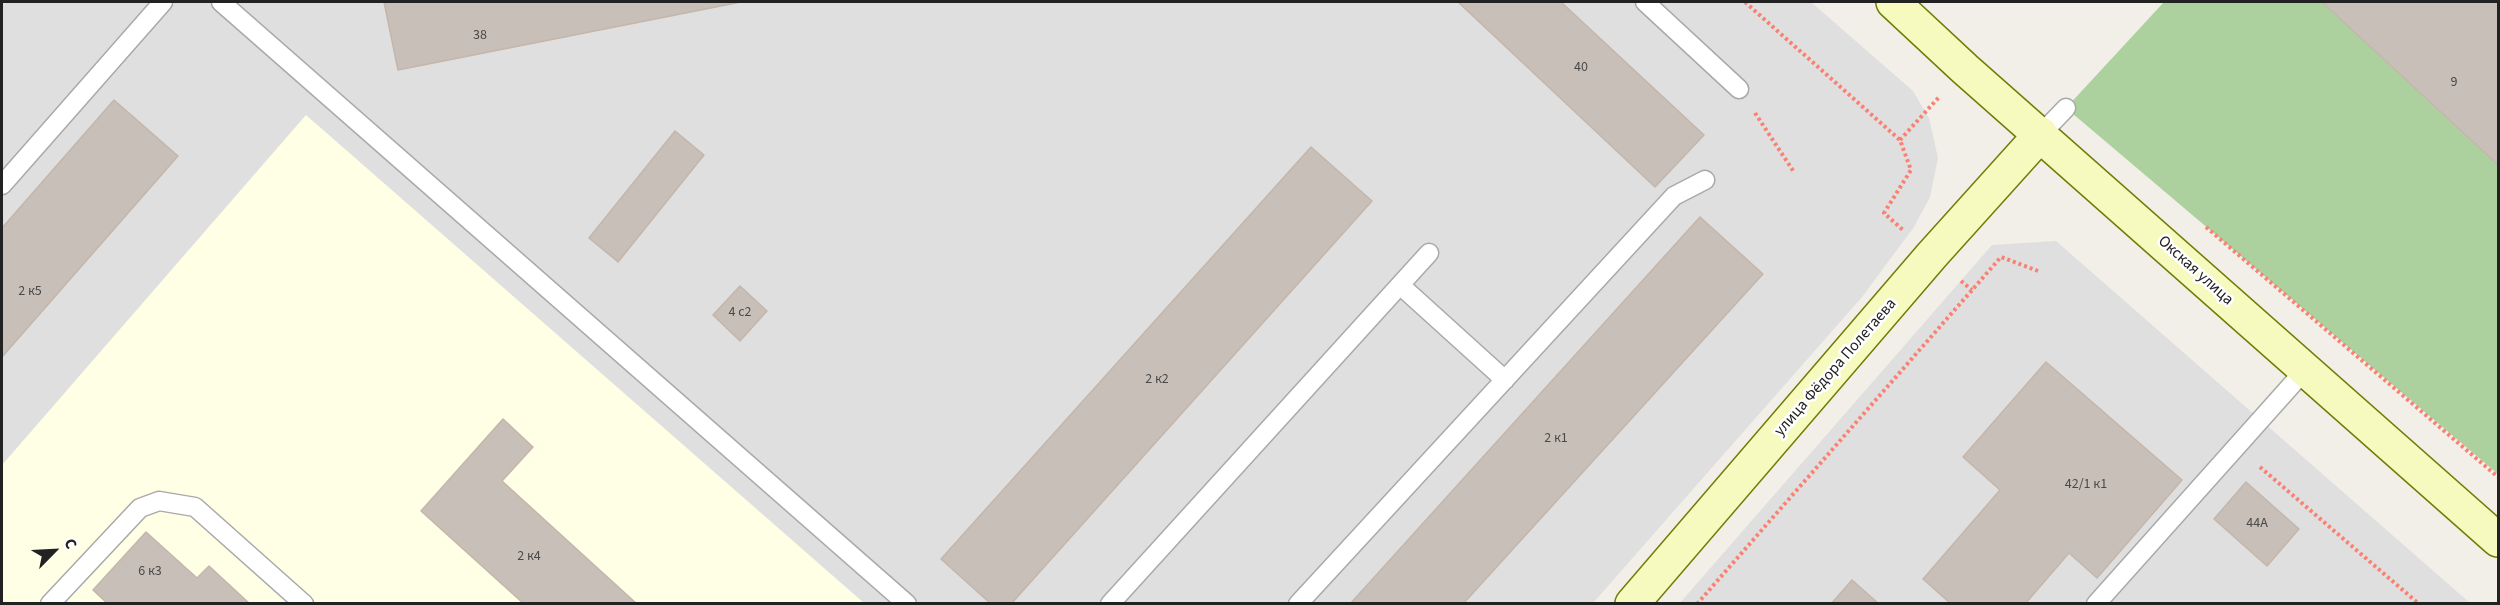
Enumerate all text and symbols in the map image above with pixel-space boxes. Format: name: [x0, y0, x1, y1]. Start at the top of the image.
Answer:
house number: 38: [473, 28, 487, 44]
house number: 40: [1574, 60, 1588, 76]
house number: 9: [2451, 75, 2457, 91]
street label: Окская улица: [2153, 232, 2237, 310]
house number: 2 к5: [18, 284, 42, 300]
street label: улица Фёдора Полетаева: [1771, 295, 1901, 441]
house number: 4 с2: [728, 305, 752, 321]
house number: 2 к2: [1145, 372, 1169, 388]
house number: 2 к1: [1544, 431, 1568, 447]
house number: 42/1 к1: [2065, 477, 2107, 493]
house number: 44А: [2246, 516, 2268, 532]
north arrow: [24, 521, 84, 581]
text: С: [59, 535, 82, 552]
house number: 2 к4: [517, 549, 541, 565]
house number: 6 к3: [138, 564, 162, 580]

